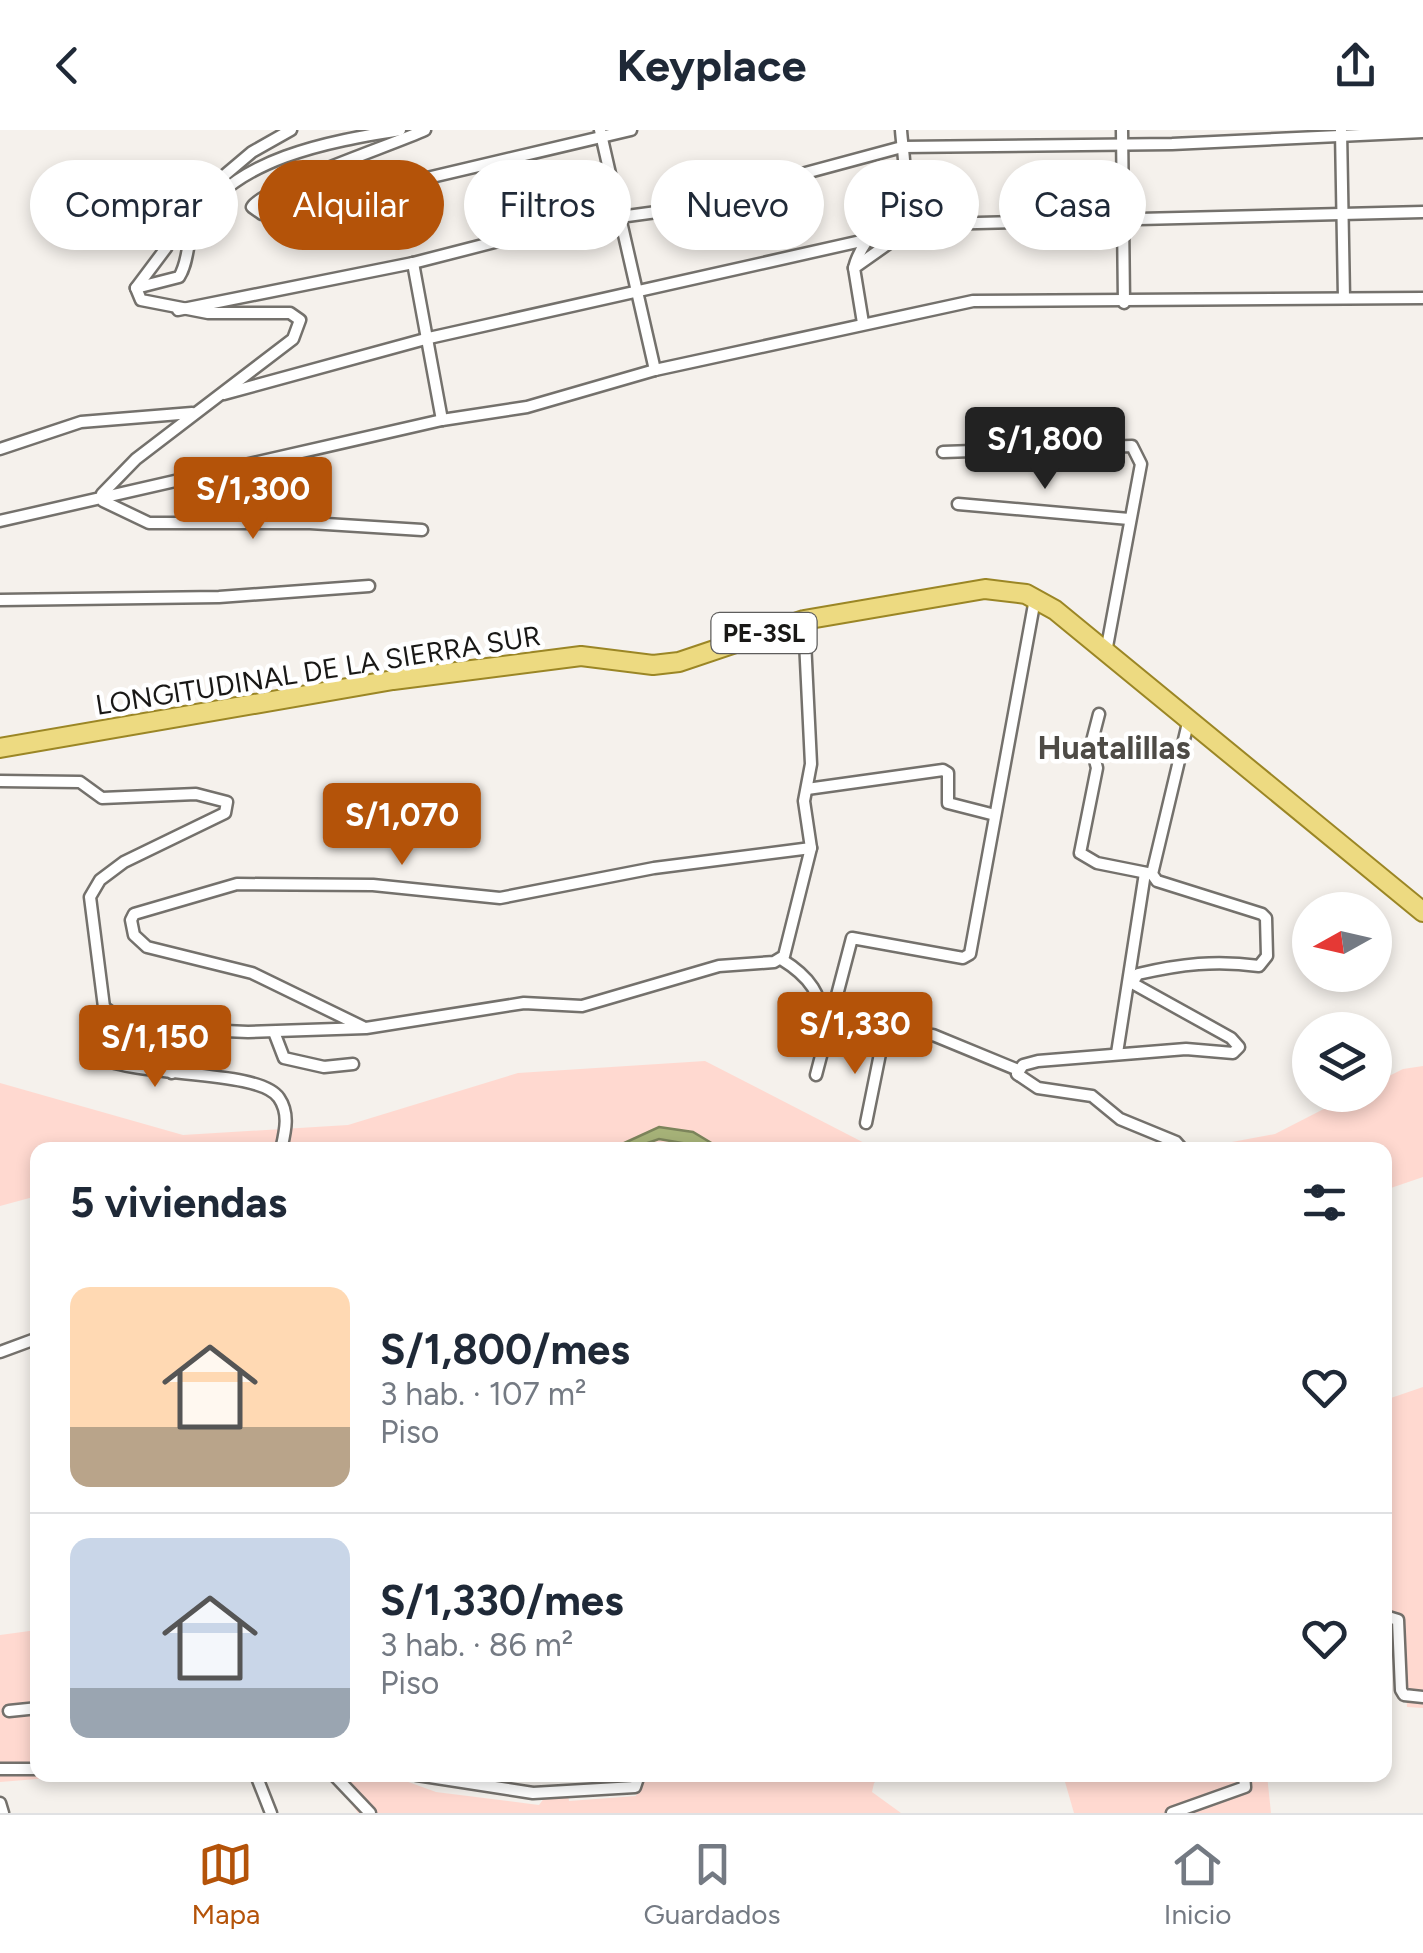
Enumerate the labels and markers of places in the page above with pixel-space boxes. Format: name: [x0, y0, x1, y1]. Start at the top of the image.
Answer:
pin: S/1,800: [953, 407, 1137, 492]
pin: S/1,300: [161, 457, 345, 542]
pin: S/1,070: [310, 783, 494, 868]
pin: S/1,330: [763, 992, 947, 1077]
pin: S/1,150: [63, 1005, 247, 1090]

